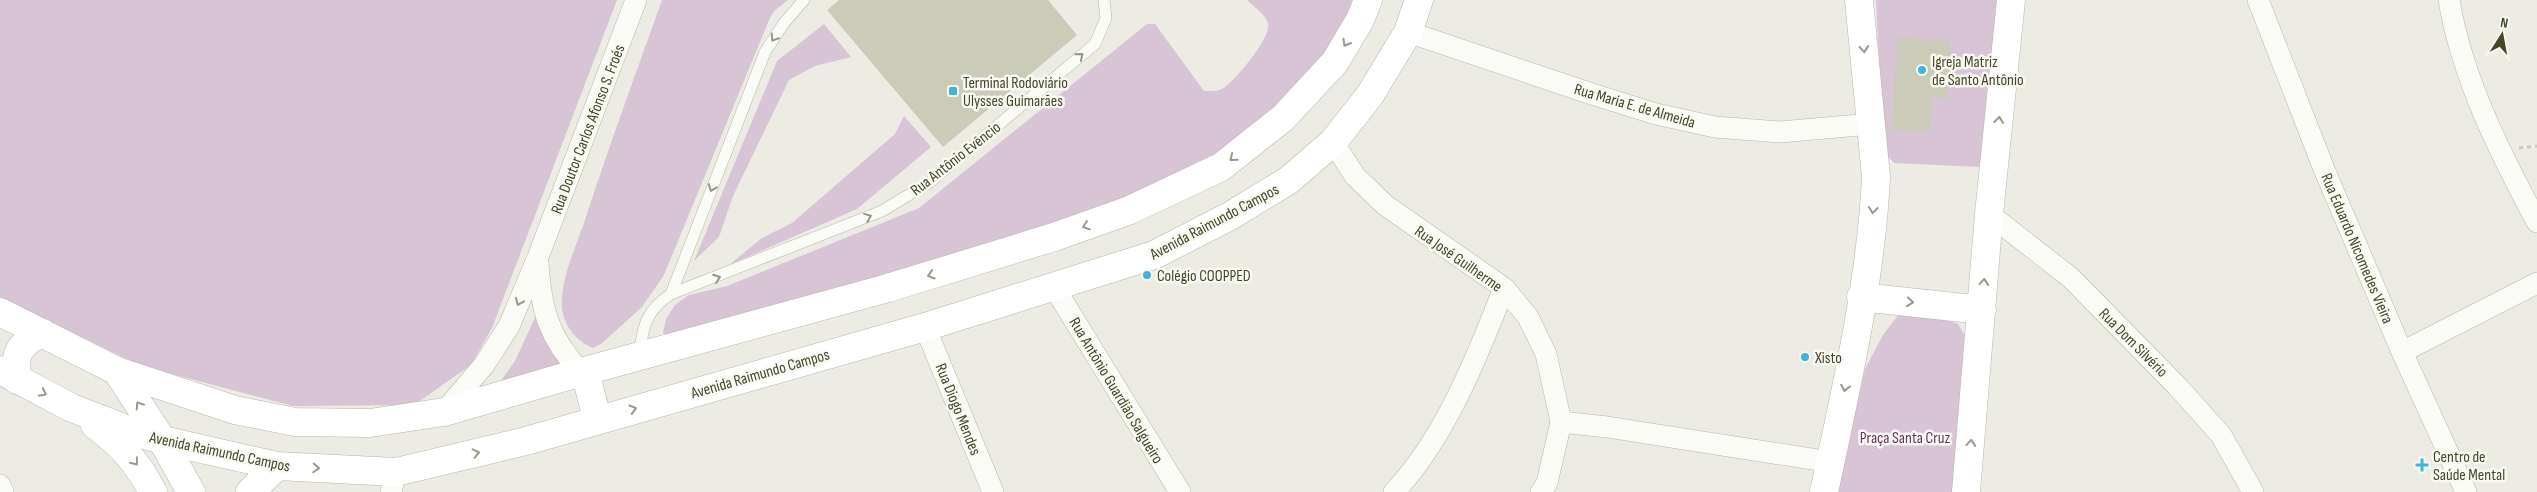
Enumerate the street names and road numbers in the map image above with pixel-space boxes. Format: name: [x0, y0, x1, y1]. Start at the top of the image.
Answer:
street label: Rua Doutor Carlos Afonso S. Froés: [547, 42, 630, 217]
street label: Rua Maria E. de Almeida: [1572, 80, 1697, 133]
street label: Rua Antônio Evêncio: [907, 118, 1005, 200]
street label: Rua Eduardo Nicomedes Vieira: [2316, 171, 2397, 327]
street label: Avenida Raimundo Campos: [1146, 180, 1283, 265]
street label: Rua José Guilherme: [1411, 222, 1506, 296]
street label: Rua Dom Silvério: [2095, 305, 2171, 381]
street label: Rua Antônio Guardião Salgueiro: [1065, 314, 1167, 467]
street label: Avenida Raimundo Campos: [688, 345, 832, 404]
street label: Rua Diogo Mendes: [931, 361, 985, 458]
street label: Avenida Raimundo Campos: [147, 428, 292, 477]

